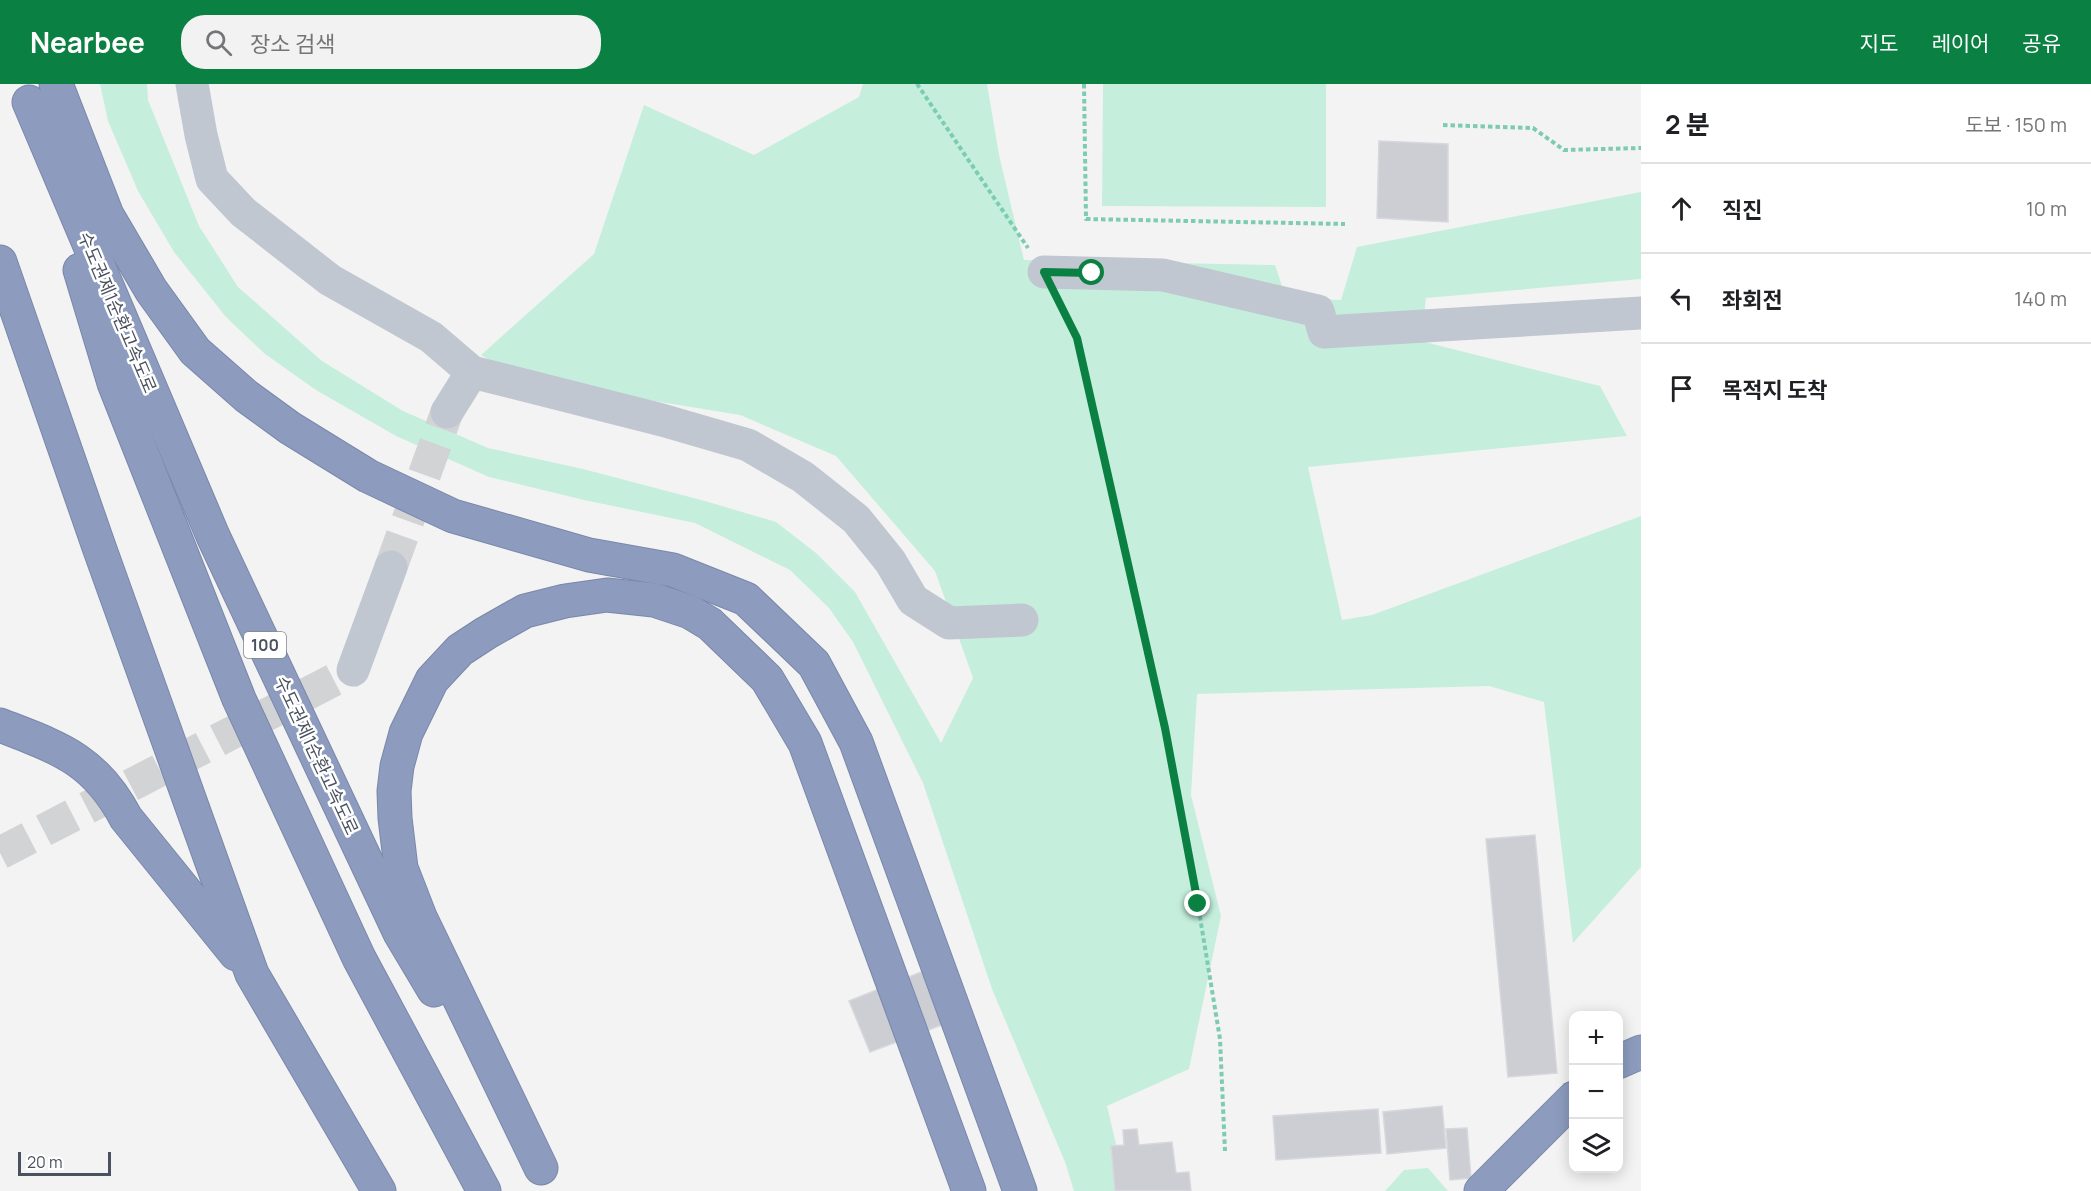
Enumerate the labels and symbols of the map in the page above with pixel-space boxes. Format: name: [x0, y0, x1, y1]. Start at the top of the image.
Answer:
street label: 수도권제1순환고속도로: [73, 228, 163, 396]
route start: [1078, 259, 1104, 285]
road number: 100: [244, 632, 286, 658]
street label: 수도권제1순환고속도로: [270, 672, 364, 838]
route end: [1184, 890, 1210, 916]
scale bar: [18, 1149, 111, 1176]

